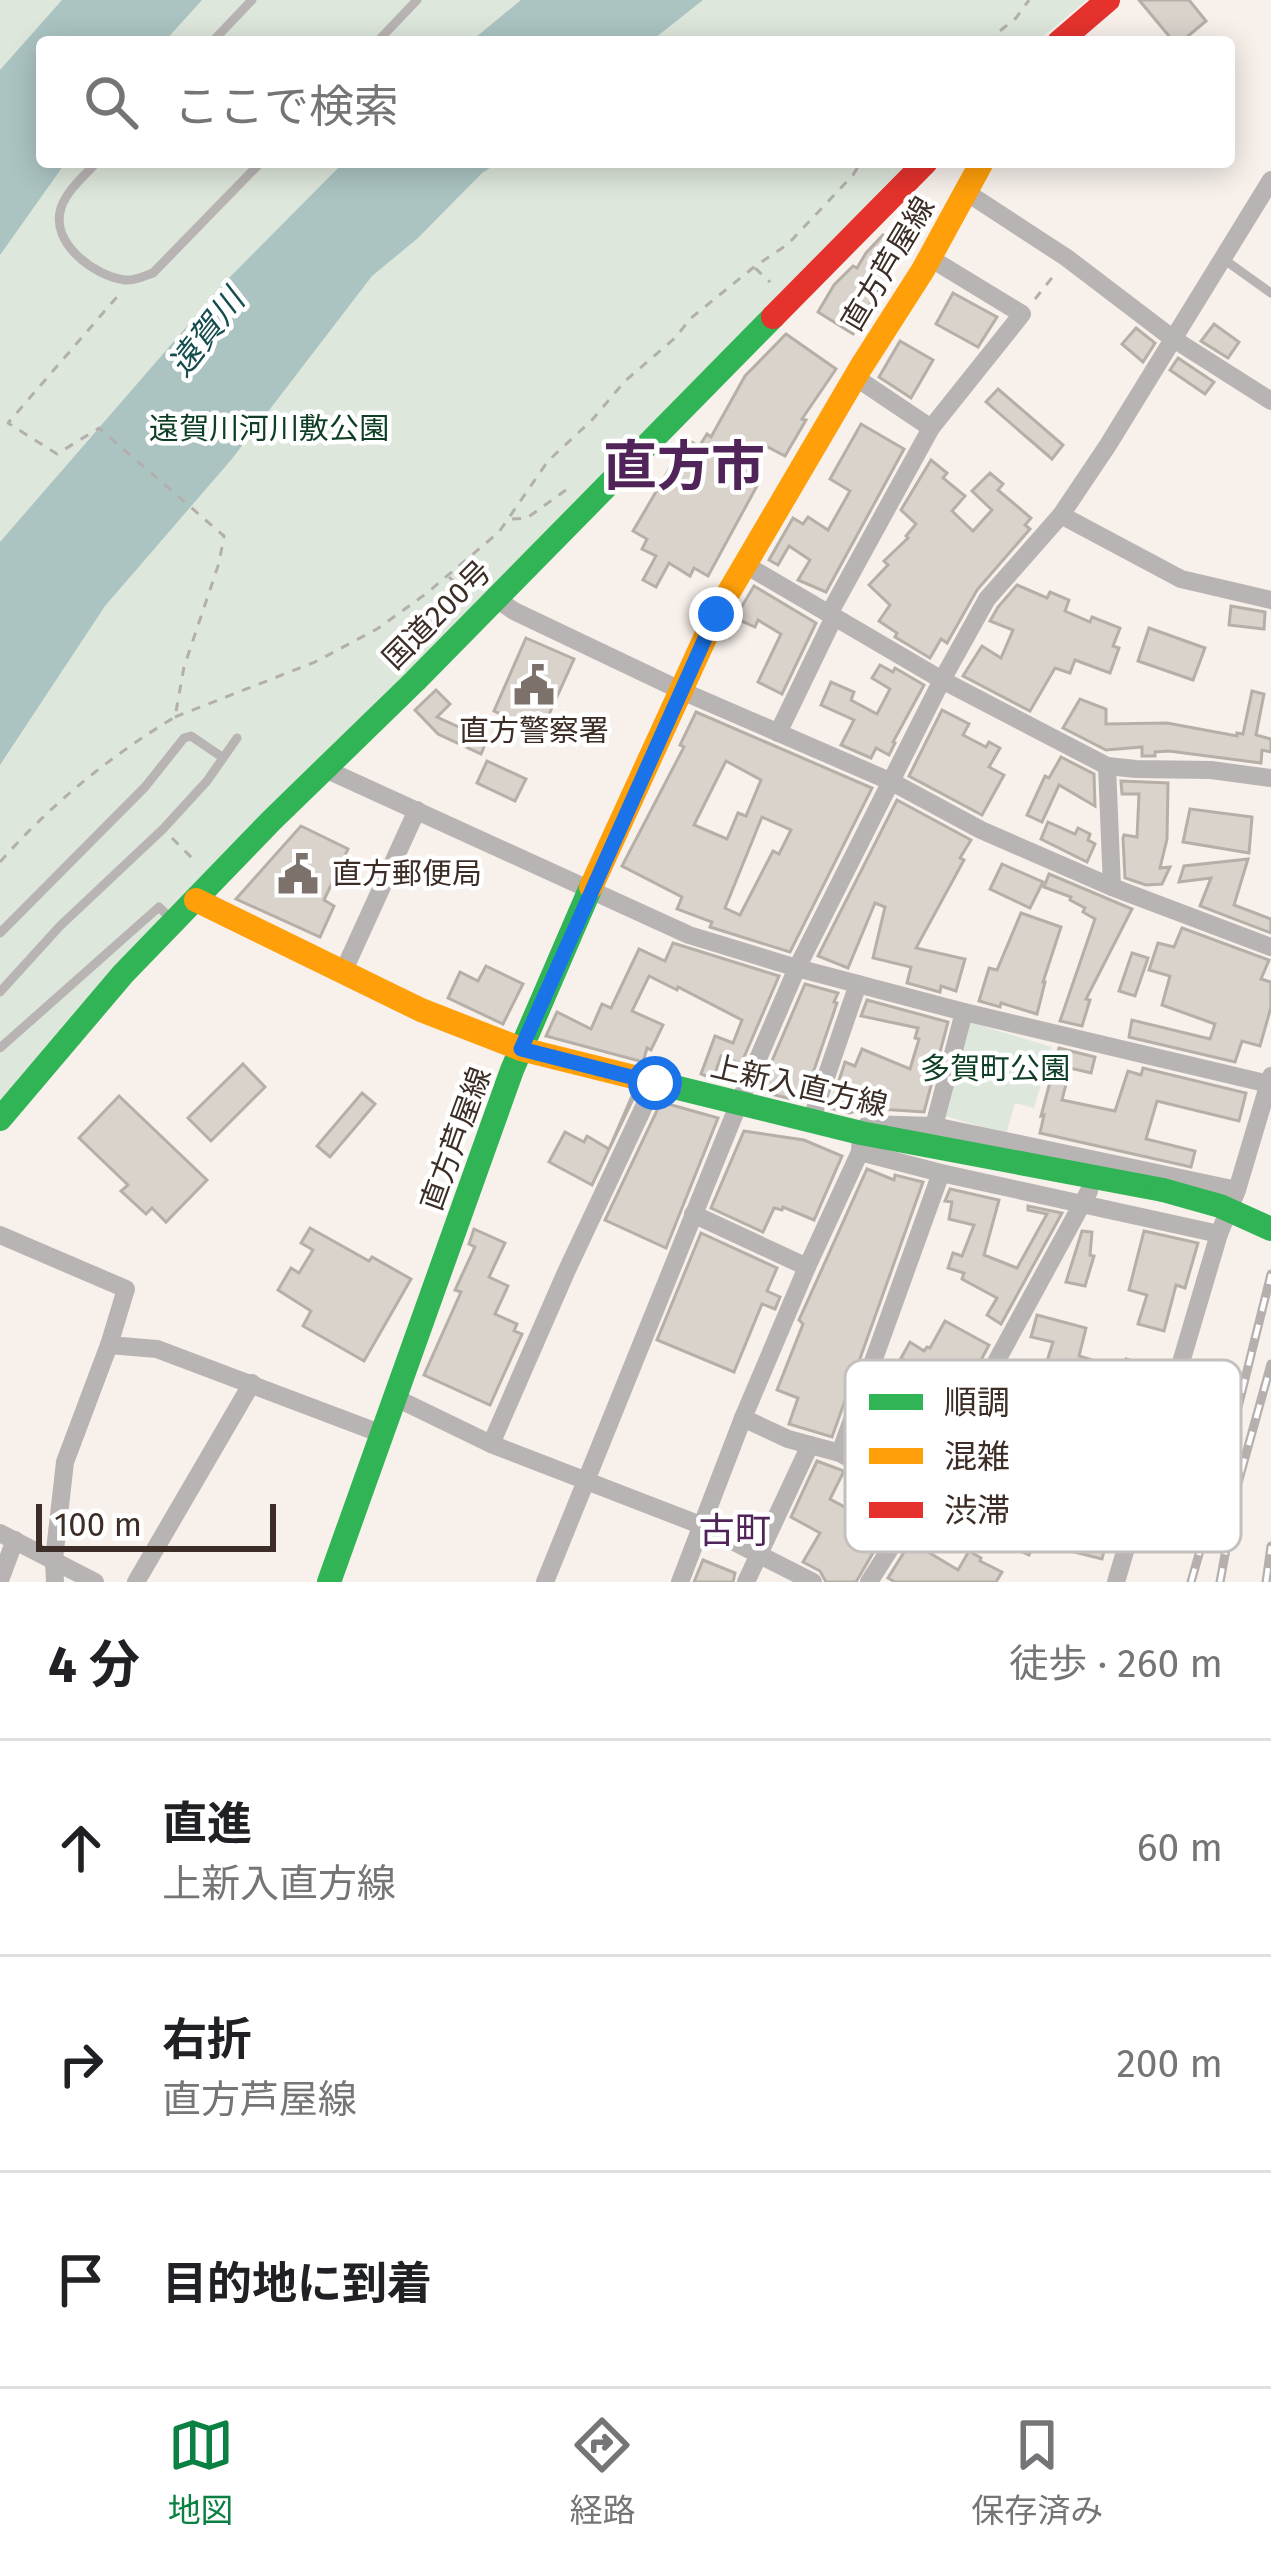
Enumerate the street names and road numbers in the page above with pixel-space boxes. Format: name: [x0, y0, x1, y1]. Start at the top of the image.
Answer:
street label: 直方芦屋線: [834, 190, 942, 338]
street label: 国道200号: [375, 553, 499, 677]
street label: 上新入直方線: [707, 1048, 891, 1124]
street label: 直方芦屋線: [413, 1062, 499, 1216]

